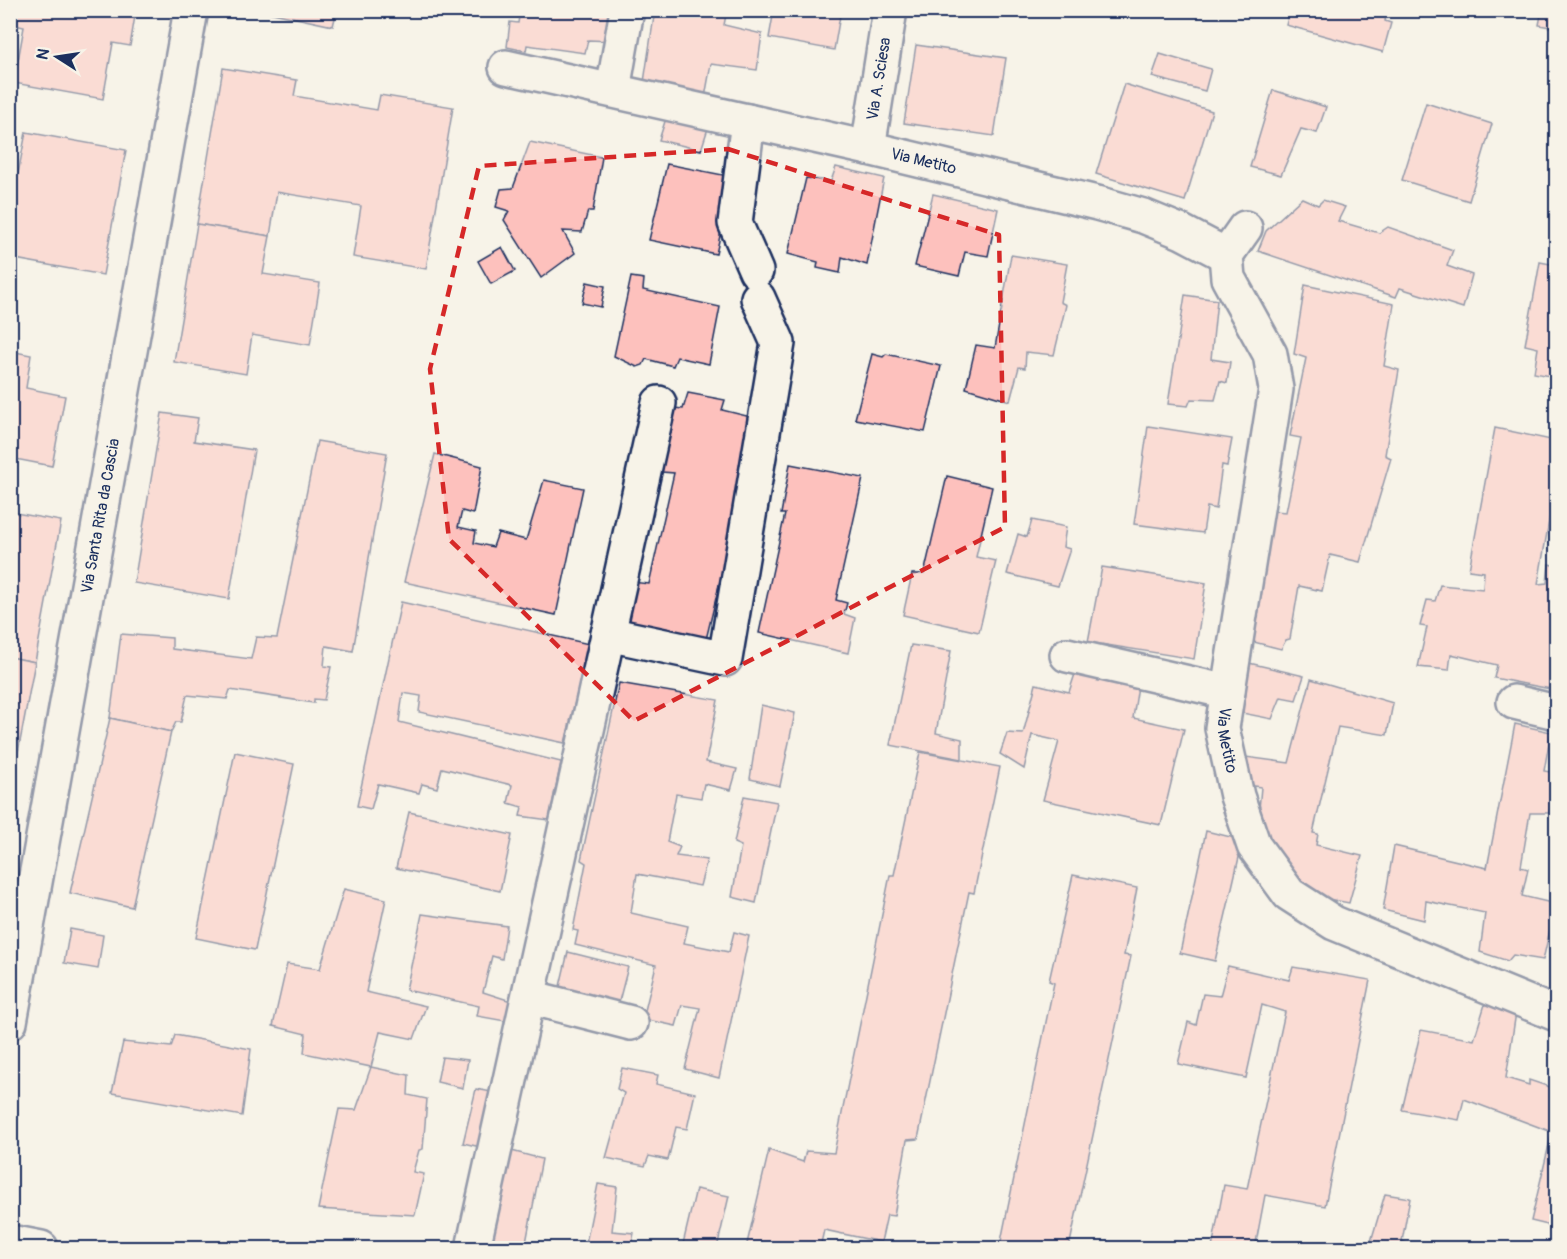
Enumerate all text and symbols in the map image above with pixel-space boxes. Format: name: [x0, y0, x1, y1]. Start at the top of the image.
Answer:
north arrow: [27, 27, 87, 87]
street label: Via A. Sciesa: [863, 36, 895, 122]
text: N: [32, 47, 54, 61]
street label: Via Metito: [888, 144, 959, 179]
street label: Via Santa Rita da Cascia: [77, 437, 124, 595]
street label: Via Metito: [1212, 705, 1242, 775]

